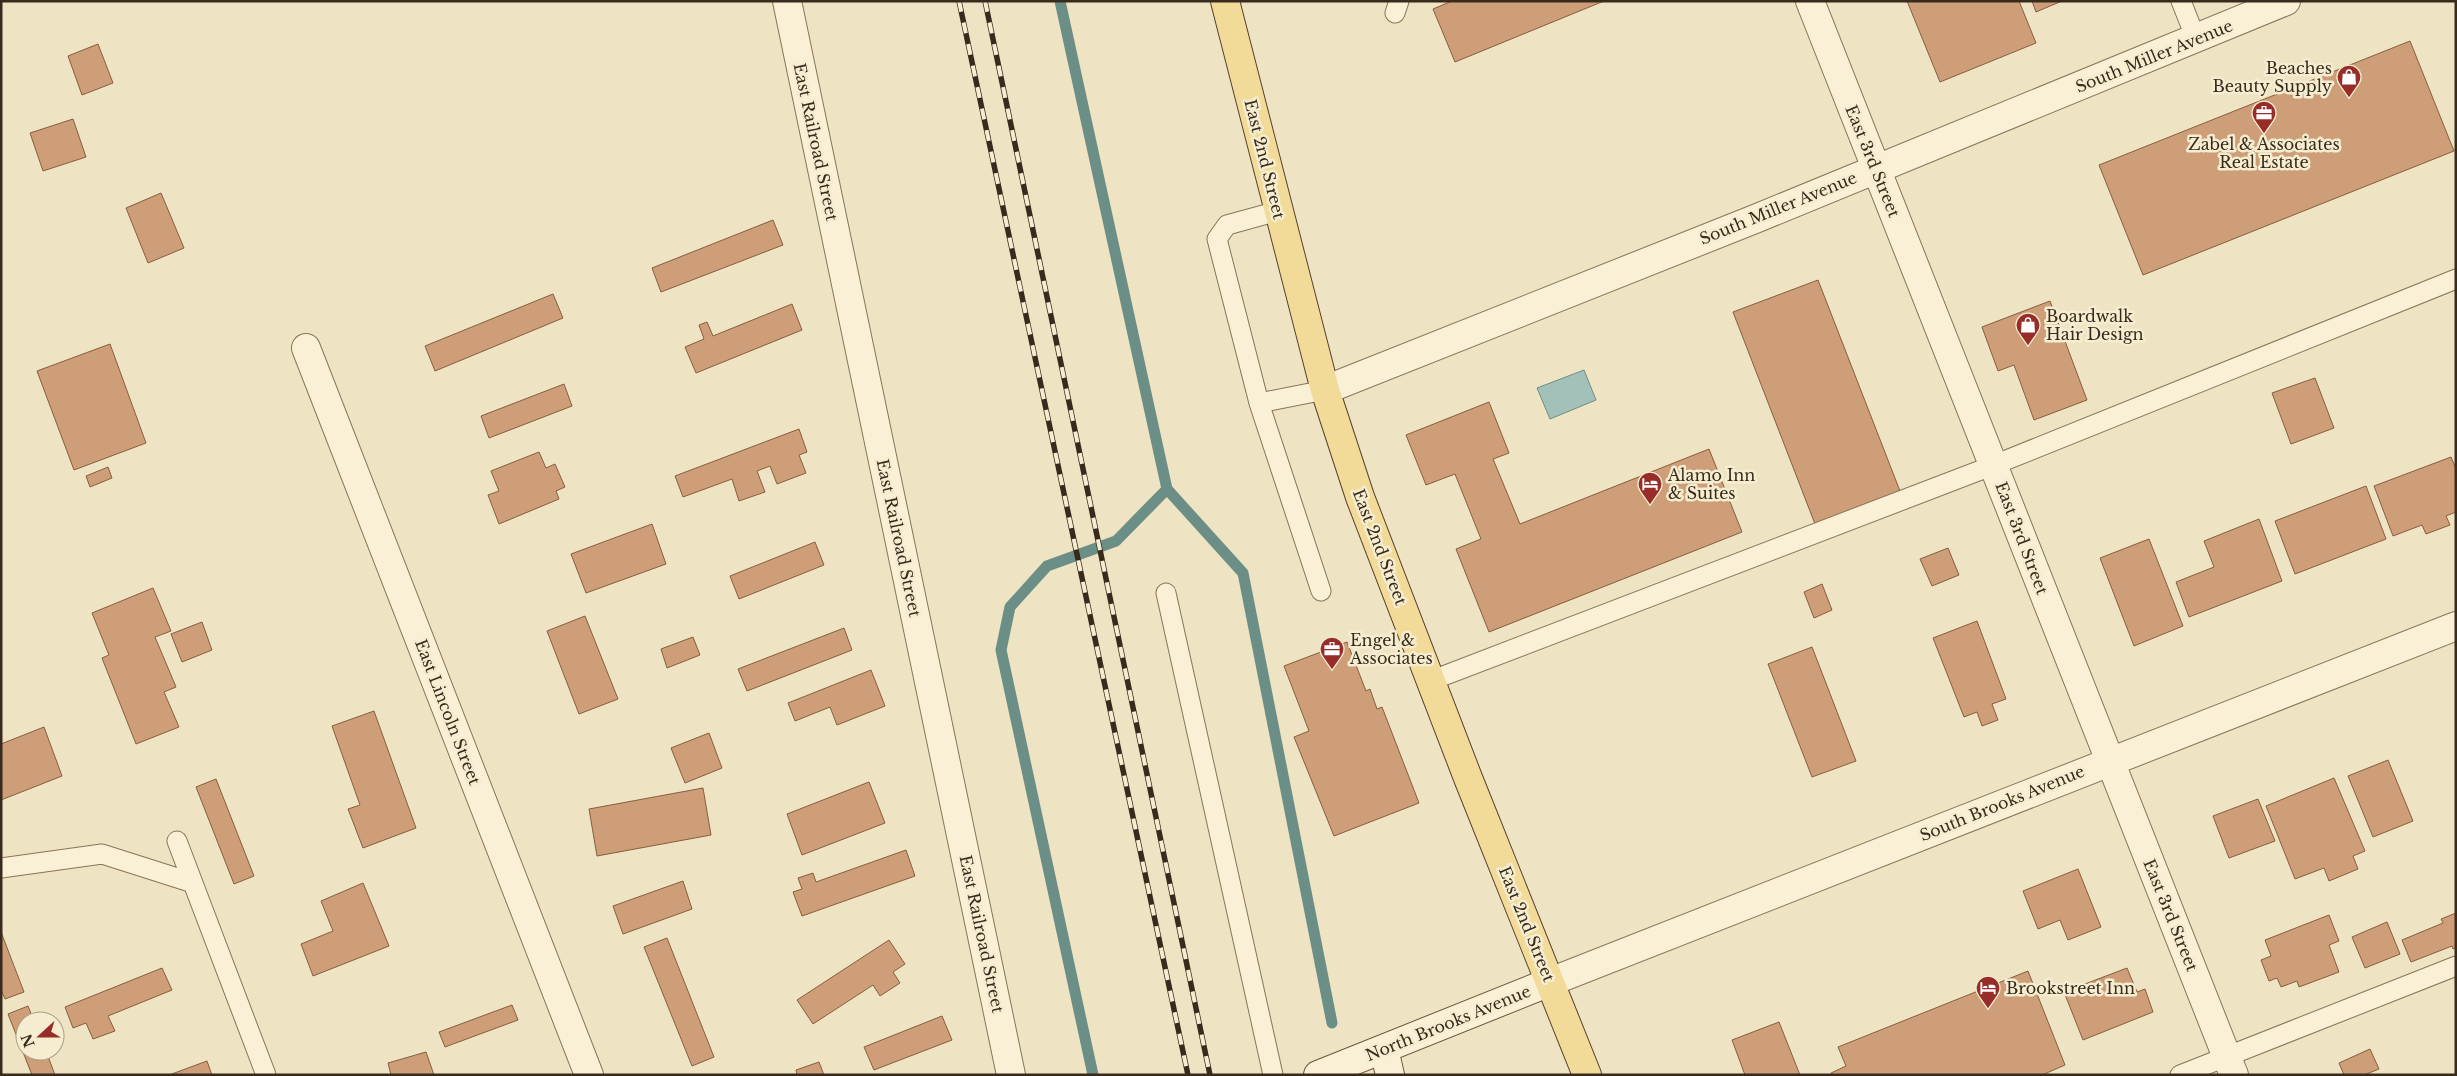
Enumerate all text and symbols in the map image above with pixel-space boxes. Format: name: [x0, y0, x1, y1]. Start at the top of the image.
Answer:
street label: South Miller Avenue: [2073, 15, 2235, 97]
place label: Beaches Beauty Supply: [2212, 58, 2333, 96]
street label: East Railroad Street: [789, 61, 843, 223]
shop icon: Beaches Beauty Supply: [2336, 64, 2362, 98]
street label: East 2nd Street: [1240, 97, 1290, 221]
office icon: Zabel & Associates Real Estate: [2251, 100, 2277, 134]
street label: East 3rd Street: [1841, 102, 1905, 220]
place label: Zabel & Associates Real Estate: [2188, 134, 2340, 172]
street label: South Miller Avenue: [1697, 167, 1859, 249]
place label: Boardwalk Hair Design: [2046, 306, 2144, 344]
shop icon: Boardwalk Hair Design: [2015, 312, 2041, 346]
street label: East Railroad Street: [872, 457, 926, 619]
place label: Alamo Inn & Suites: [1667, 465, 1755, 503]
hotel icon: Alamo Inn & Suites: [1637, 471, 1663, 505]
street label: East 3rd Street: [1991, 479, 2053, 597]
street label: East 2nd Street: [1349, 486, 1411, 608]
place label: Engel & Associates: [1349, 630, 1433, 668]
street label: East Lincoln Street: [411, 636, 485, 788]
office icon: Engel & Associates: [1319, 636, 1345, 670]
street label: South Brooks Avenue: [1917, 761, 2087, 845]
street label: East Railroad Street: [955, 853, 1009, 1015]
street label: East 3rd Street: [2139, 856, 2203, 974]
street label: East 2nd Street: [1495, 863, 1559, 985]
hotel icon: Brookstreet Inn: [1975, 975, 2001, 1009]
place label: Brookstreet Inn: [2006, 978, 2135, 998]
street label: North Brooks Avenue: [1363, 981, 1533, 1065]
north arrow: [15, 1011, 65, 1061]
text: N: [17, 1031, 39, 1050]

